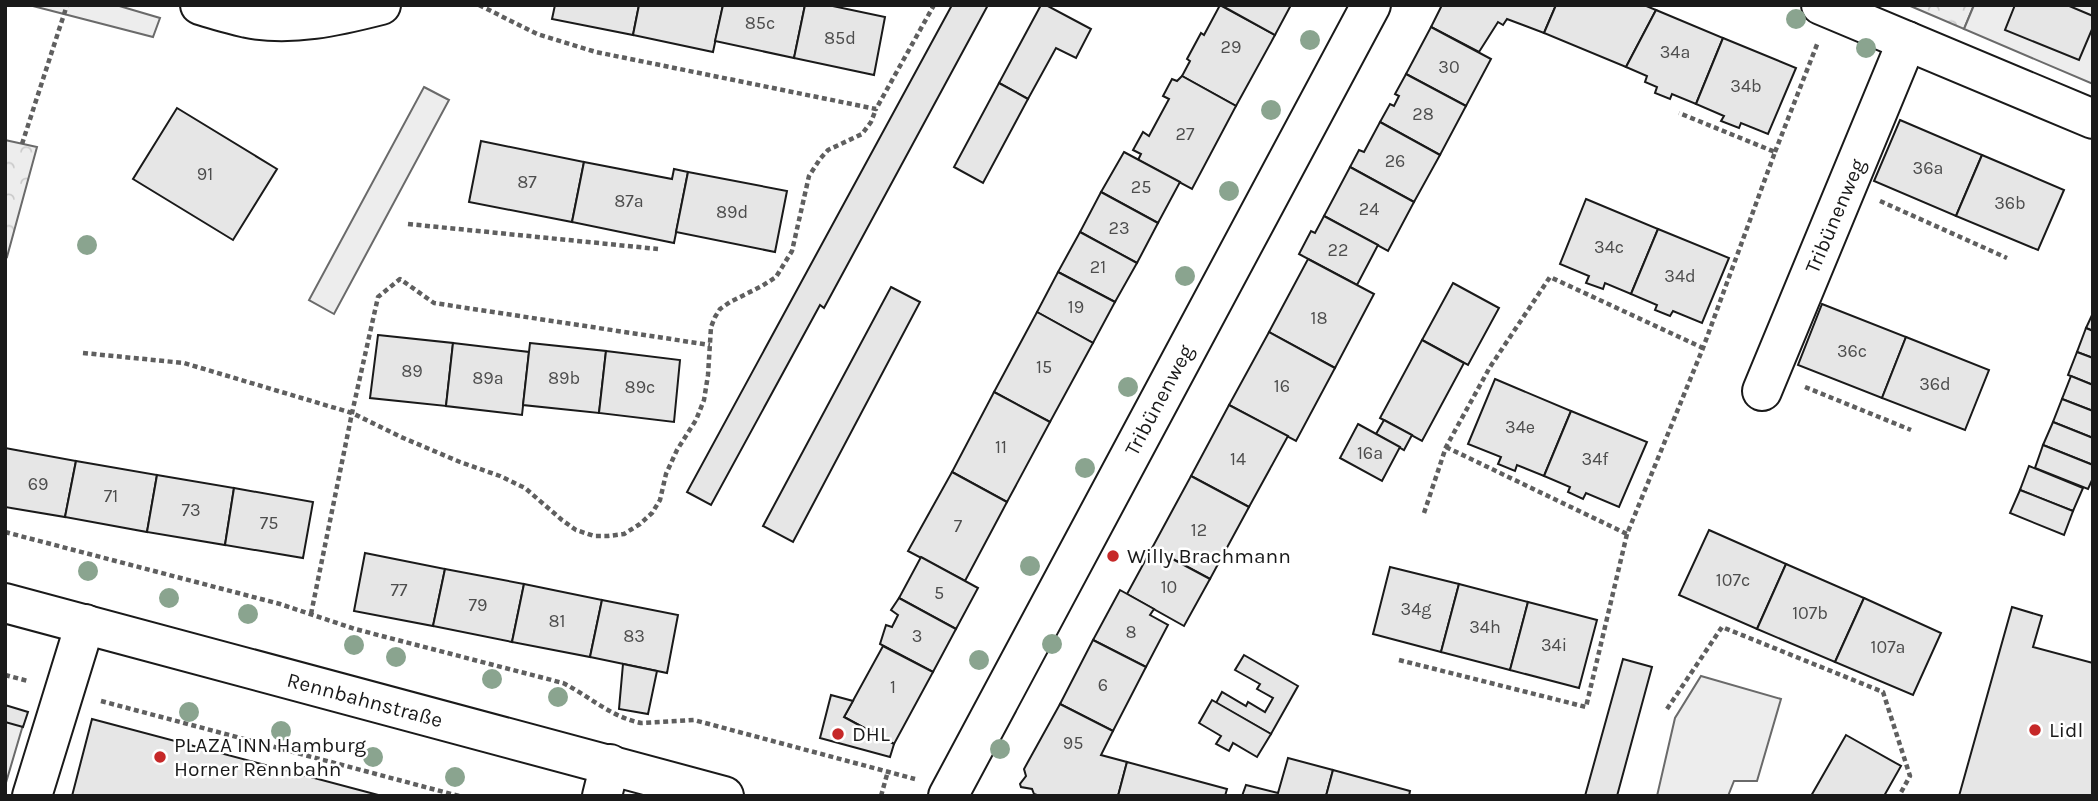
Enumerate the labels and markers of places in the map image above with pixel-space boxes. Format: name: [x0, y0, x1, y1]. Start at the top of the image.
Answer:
place label: Willy Brachmann: [1127, 544, 1291, 568]
marker: Willy Brachmann: [1105, 548, 1121, 564]
place label: Lidl: [2049, 718, 2083, 742]
place label: DHL: [852, 722, 890, 746]
marker: Lidl: [2027, 722, 2043, 738]
marker: DHL: [830, 726, 846, 742]
place label: PLAZA INN Hamburg Horner Rennbahn: [174, 733, 366, 781]
marker: PLAZA INN Hamburg Horner Rennbahn: [152, 749, 168, 765]

